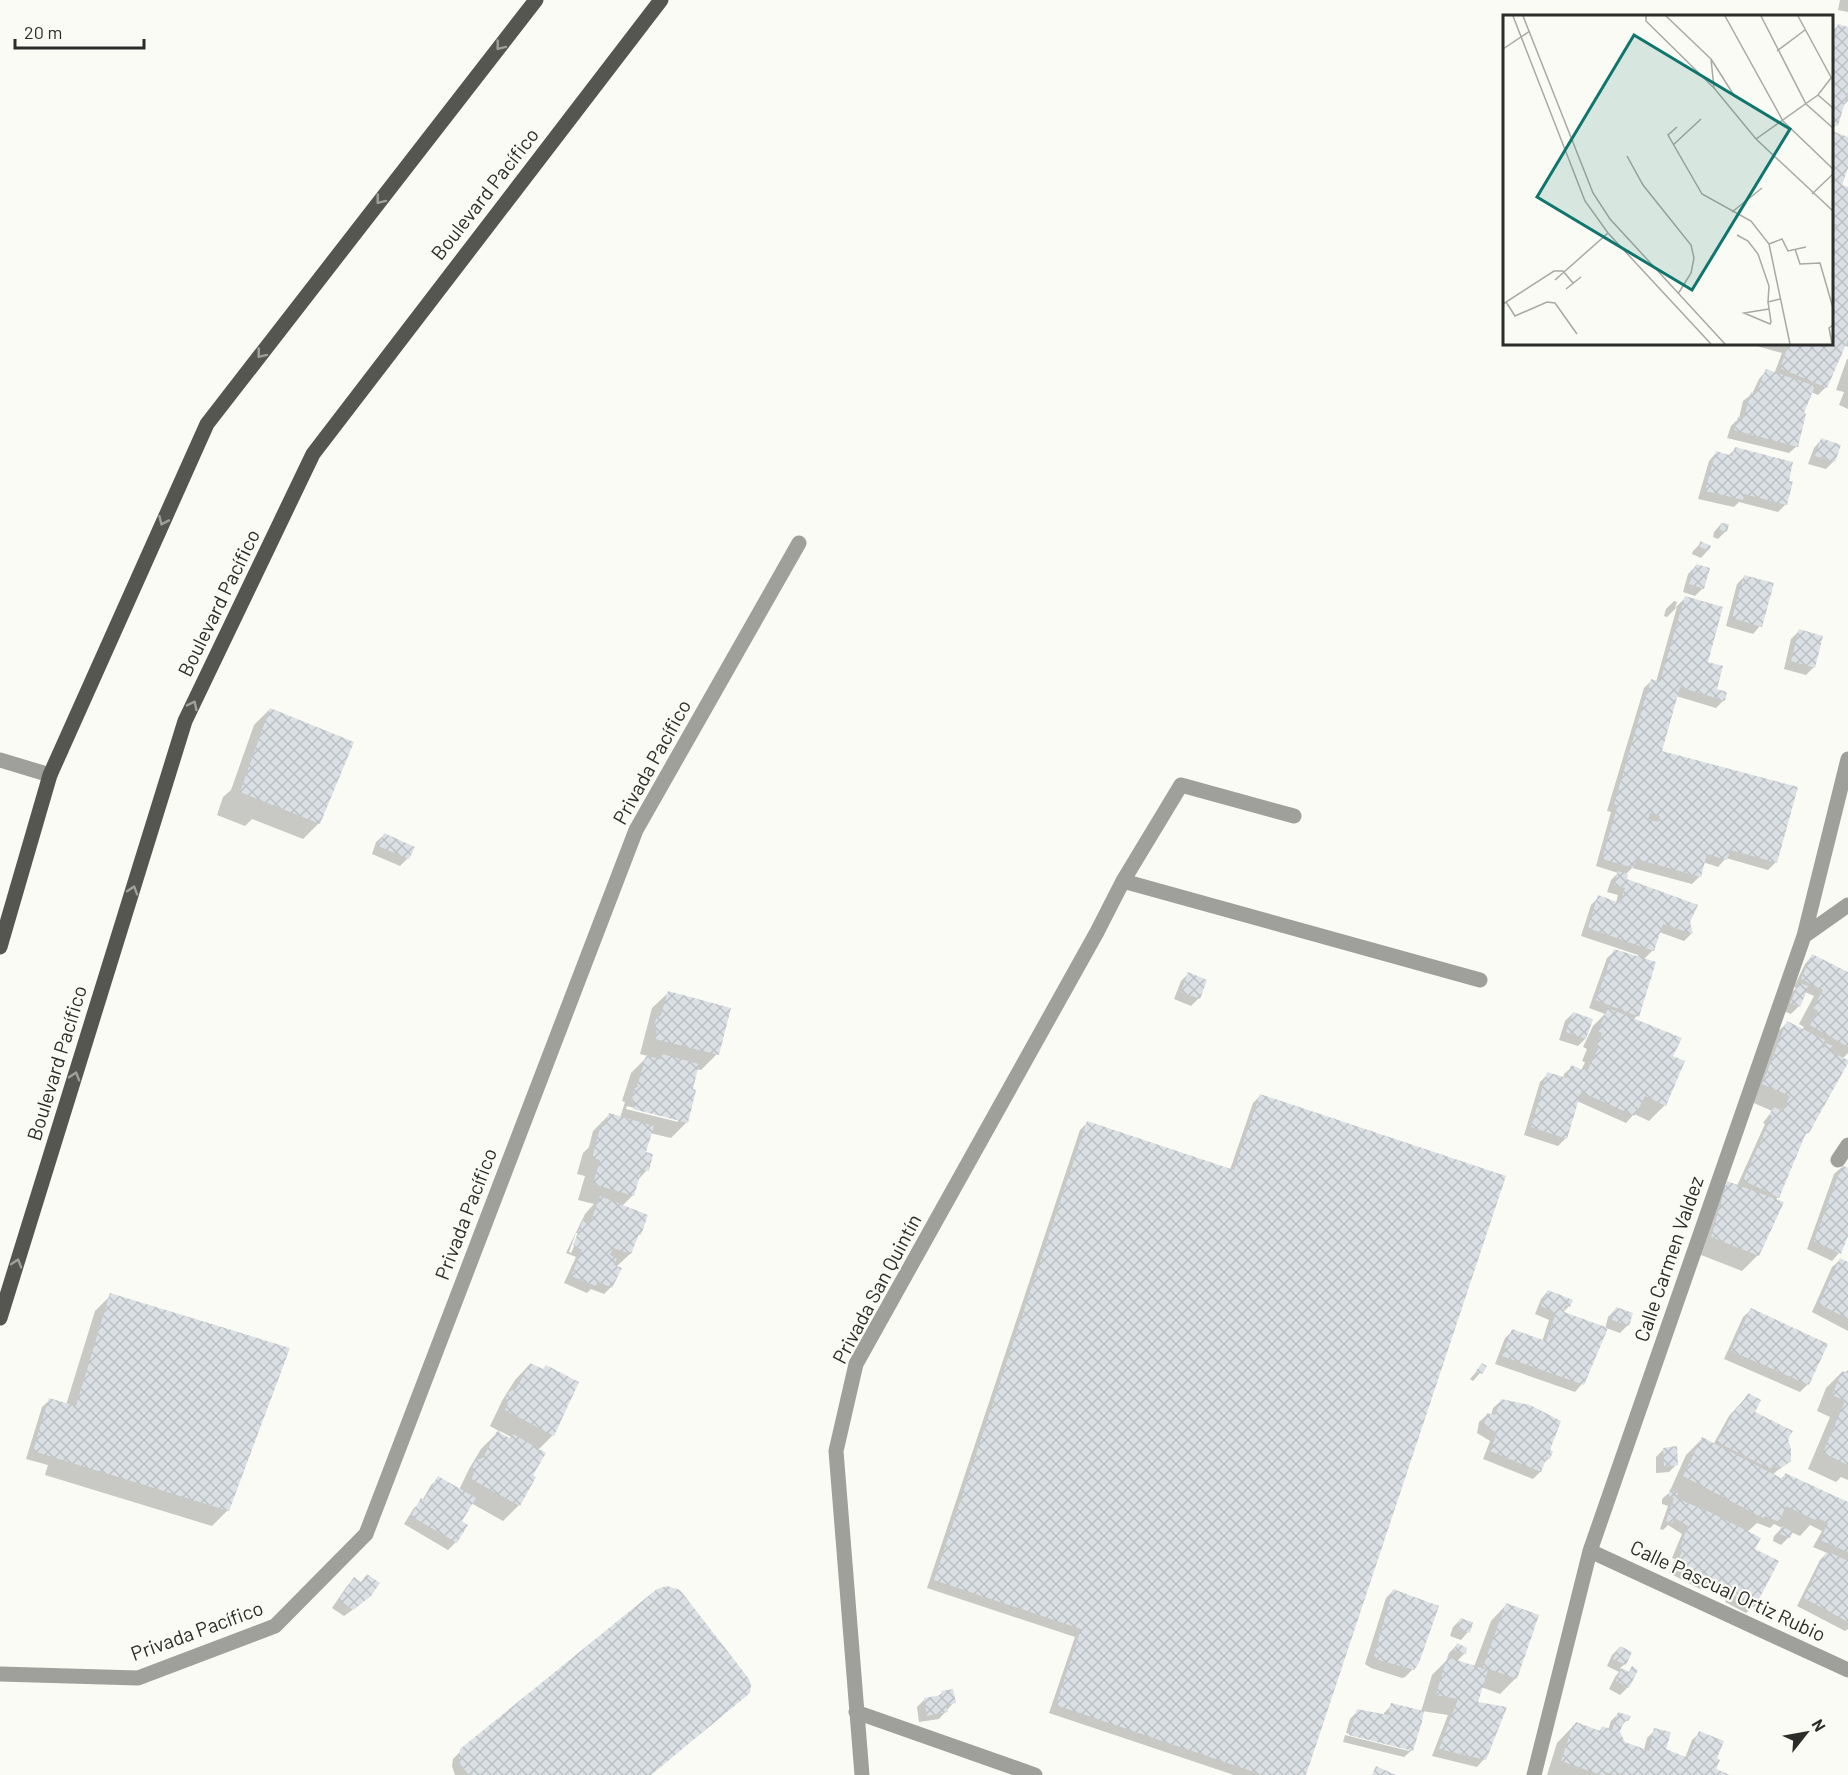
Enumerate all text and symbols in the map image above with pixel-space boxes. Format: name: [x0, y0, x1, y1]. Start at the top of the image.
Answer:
scale bar: [15, 12, 144, 50]
inset map: [1503, 15, 1833, 345]
text: 20 m: [24, 21, 62, 43]
one-way arrow: [496, 39, 507, 50]
street label: Boulevard Pacífico: [425, 123, 543, 264]
one-way arrow: [376, 193, 387, 204]
one-way arrow: [257, 347, 268, 358]
one-way arrow: [158, 515, 170, 526]
street label: Boulevard Pacífico: [172, 525, 264, 680]
street label: Privada Pacífico: [607, 695, 695, 828]
one-way arrow: [186, 700, 198, 711]
one-way arrow: [126, 885, 138, 896]
street label: Boulevard Pacífico: [21, 982, 91, 1143]
one-way arrow: [68, 1071, 80, 1082]
street label: Privada Pacífico: [429, 1144, 501, 1283]
street label: Calle Carmen Valdez: [1628, 1173, 1708, 1345]
street label: Privada San Quintín: [827, 1210, 926, 1367]
one-way arrow: [10, 1258, 22, 1269]
street label: Calle Pascual Ortiz Rubio: [1627, 1534, 1830, 1646]
street label: Privada Pacífico: [127, 1595, 266, 1665]
north arrow: [1776, 1703, 1836, 1763]
text: N: [1808, 1716, 1830, 1734]

